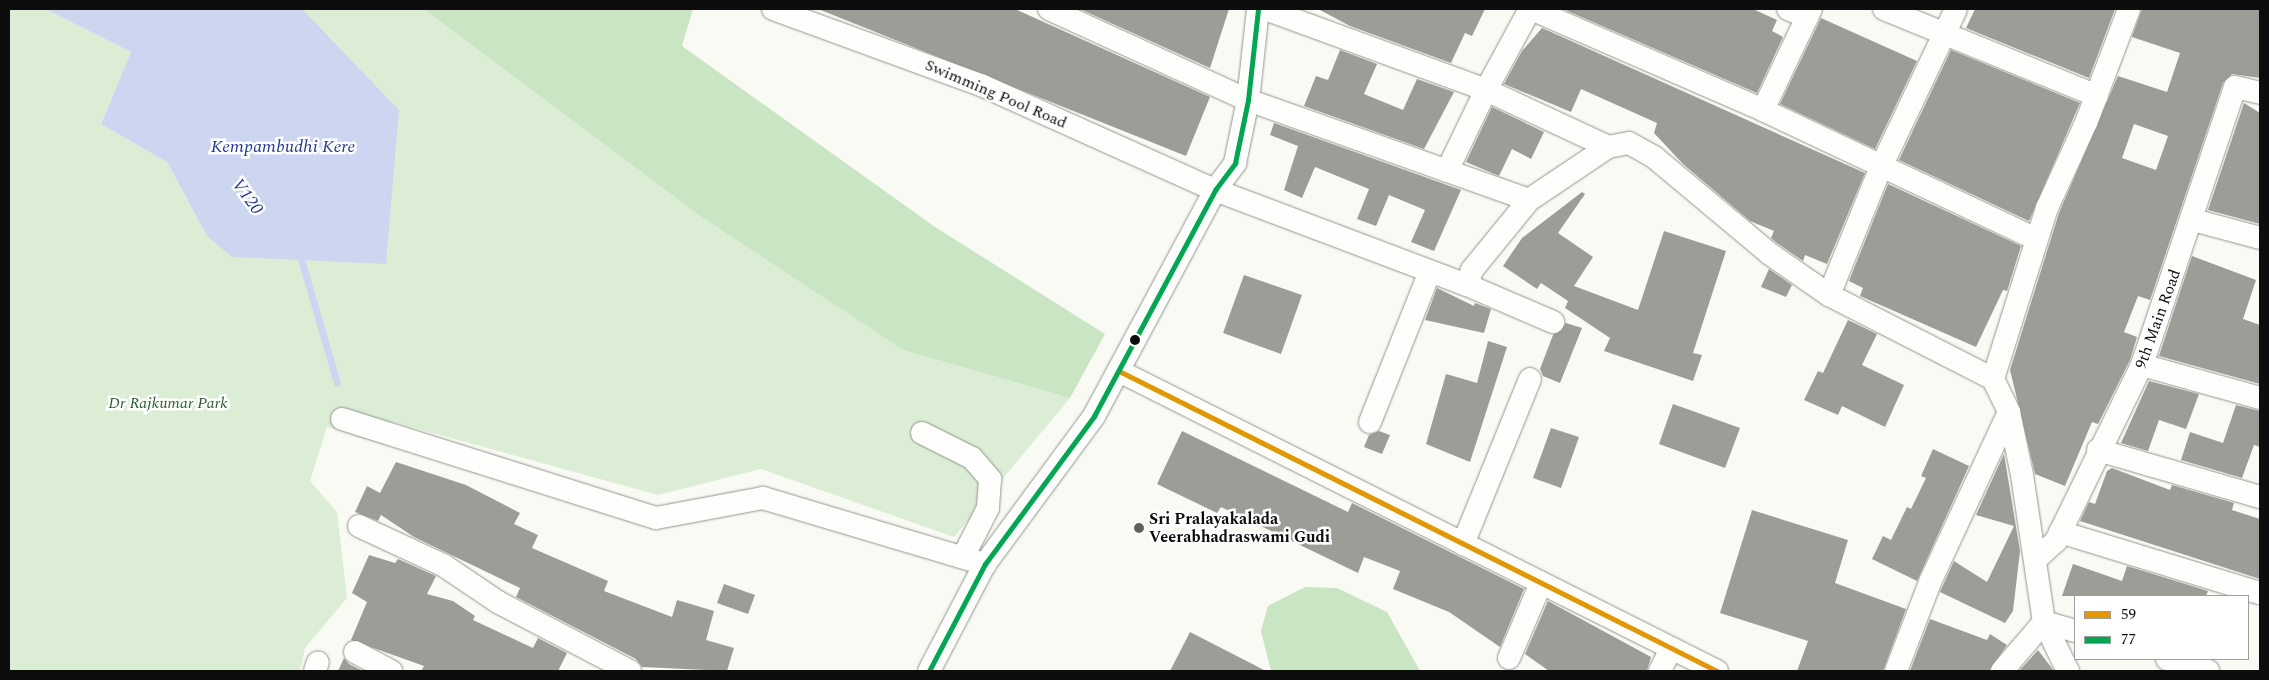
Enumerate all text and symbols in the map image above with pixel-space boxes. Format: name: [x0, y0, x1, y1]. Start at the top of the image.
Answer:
street label: Swimming Pool Road: [922, 55, 1070, 133]
water label: Kempambudhi Kere: [211, 136, 355, 158]
water label: V120: [227, 175, 267, 219]
street label: 9th Main Road: [2131, 267, 2185, 371]
unlabelled marker: [1130, 335, 1140, 345]
park label: Dr Rajkumar Park: [108, 393, 228, 413]
place label: Sri Pralayakalada Veerabhadraswami Gudi: [1149, 509, 1330, 547]
marker: Sri Pralayakalada Veerabhadraswami Gudi: [1133, 522, 1145, 534]
legend: [2074, 595, 2249, 660]
text: 59: [2121, 603, 2136, 626]
text: 77: [2121, 628, 2136, 651]

